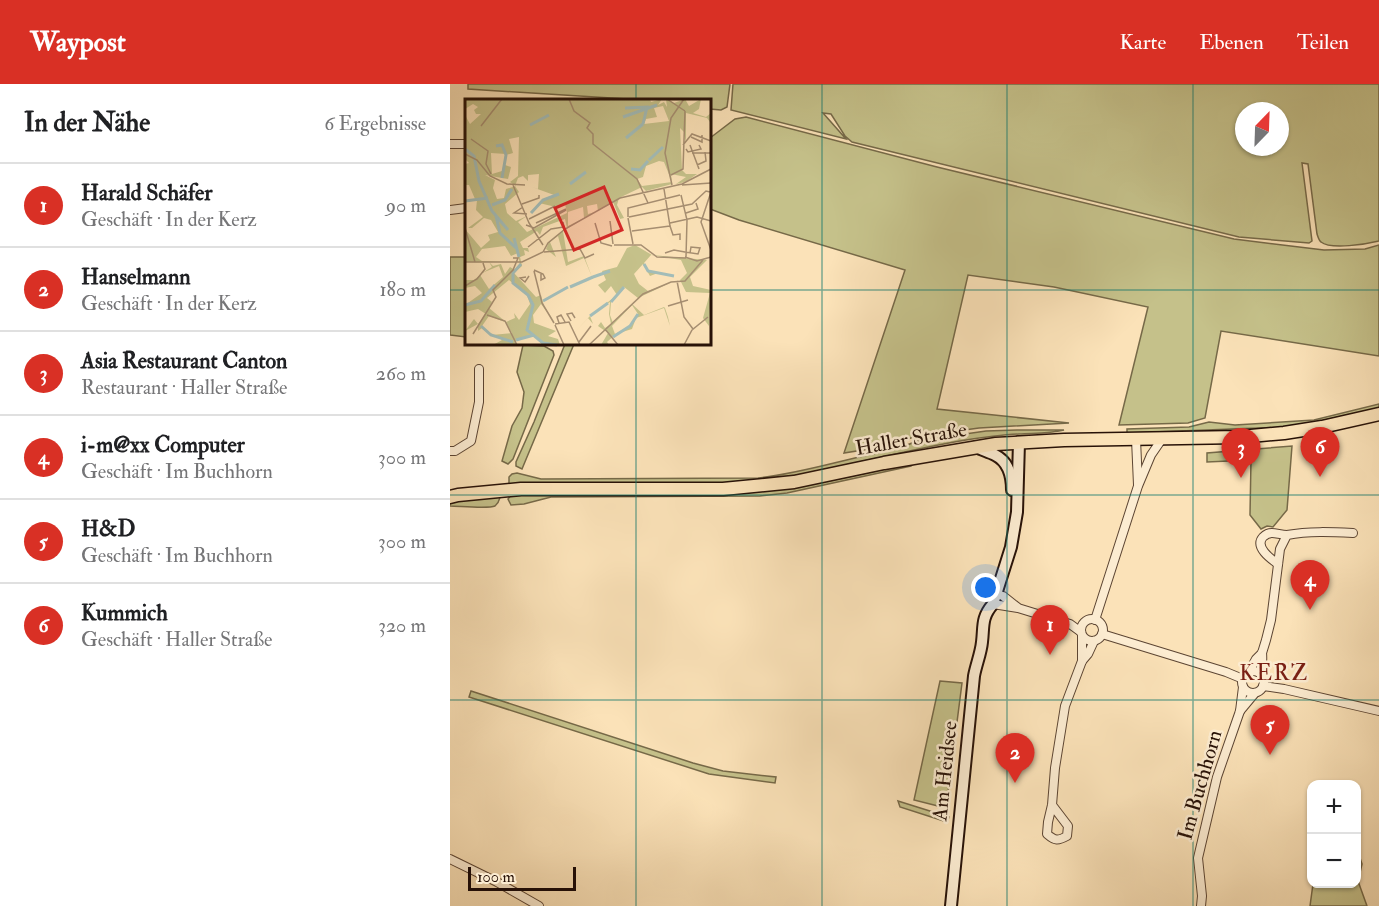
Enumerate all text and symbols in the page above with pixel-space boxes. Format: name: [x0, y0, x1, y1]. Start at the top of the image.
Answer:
text: Waypost: [30, 25, 126, 60]
text: Karte: [1119, 29, 1166, 56]
text: Ebenen: [1199, 29, 1264, 56]
text: Teilen: [1297, 29, 1349, 56]
inset map: [465, 99, 711, 345]
north arrow: [1235, 102, 1289, 156]
text: In der Nähe: [24, 107, 150, 139]
text: 6 Ergebnisse: [324, 111, 426, 136]
text: Harald Schäfer: [81, 179, 212, 207]
text: 1: [40, 193, 47, 218]
text: 90 m: [386, 193, 426, 218]
text: Geschäft · In der Kerz: [81, 207, 257, 232]
text: Hanselmann: [81, 263, 191, 291]
text: 2: [38, 277, 49, 302]
text: 180 m: [379, 277, 426, 302]
text: Geschäft · In der Kerz: [81, 291, 257, 316]
text: Asia Restaurant Canton: [81, 347, 287, 375]
text: 3: [40, 361, 47, 386]
text: 260 m: [376, 361, 426, 386]
text: Restaurant · Haller Straße: [81, 375, 287, 400]
street label: Haller Straße: [853, 416, 969, 462]
pin: 3: [1222, 428, 1260, 478]
pin: 6: [1300, 428, 1340, 477]
text: i-m@xx Computer: [81, 431, 245, 459]
text: 4: [38, 445, 49, 470]
text: 300 m: [378, 445, 426, 470]
text: Geschäft · Im Buchhorn: [81, 459, 273, 484]
text: H&D: [81, 515, 135, 543]
text: 5: [39, 529, 48, 554]
text: 300 m: [378, 529, 426, 554]
text: Geschäft · Im Buchhorn: [81, 543, 273, 568]
pin: 4: [1290, 560, 1330, 610]
your location: [971, 573, 1000, 602]
text: Kummich: [81, 599, 168, 627]
pin: 1: [1030, 606, 1070, 655]
text: 6: [38, 613, 49, 638]
text: 320 m: [378, 613, 426, 638]
text: Geschäft · Haller Straße: [81, 627, 272, 652]
district label: KERZ: [1239, 659, 1309, 687]
pin: 5: [1250, 706, 1290, 755]
street label: Am Heidsee: [926, 719, 964, 823]
street label: Im Buchhorn: [1171, 727, 1229, 843]
pin: 2: [996, 734, 1034, 783]
map controls: [1307, 780, 1361, 888]
button: +: [1307, 780, 1361, 834]
button: −: [1307, 834, 1361, 888]
scale bar: [468, 864, 576, 892]
text: 100 m: [477, 867, 515, 887]

